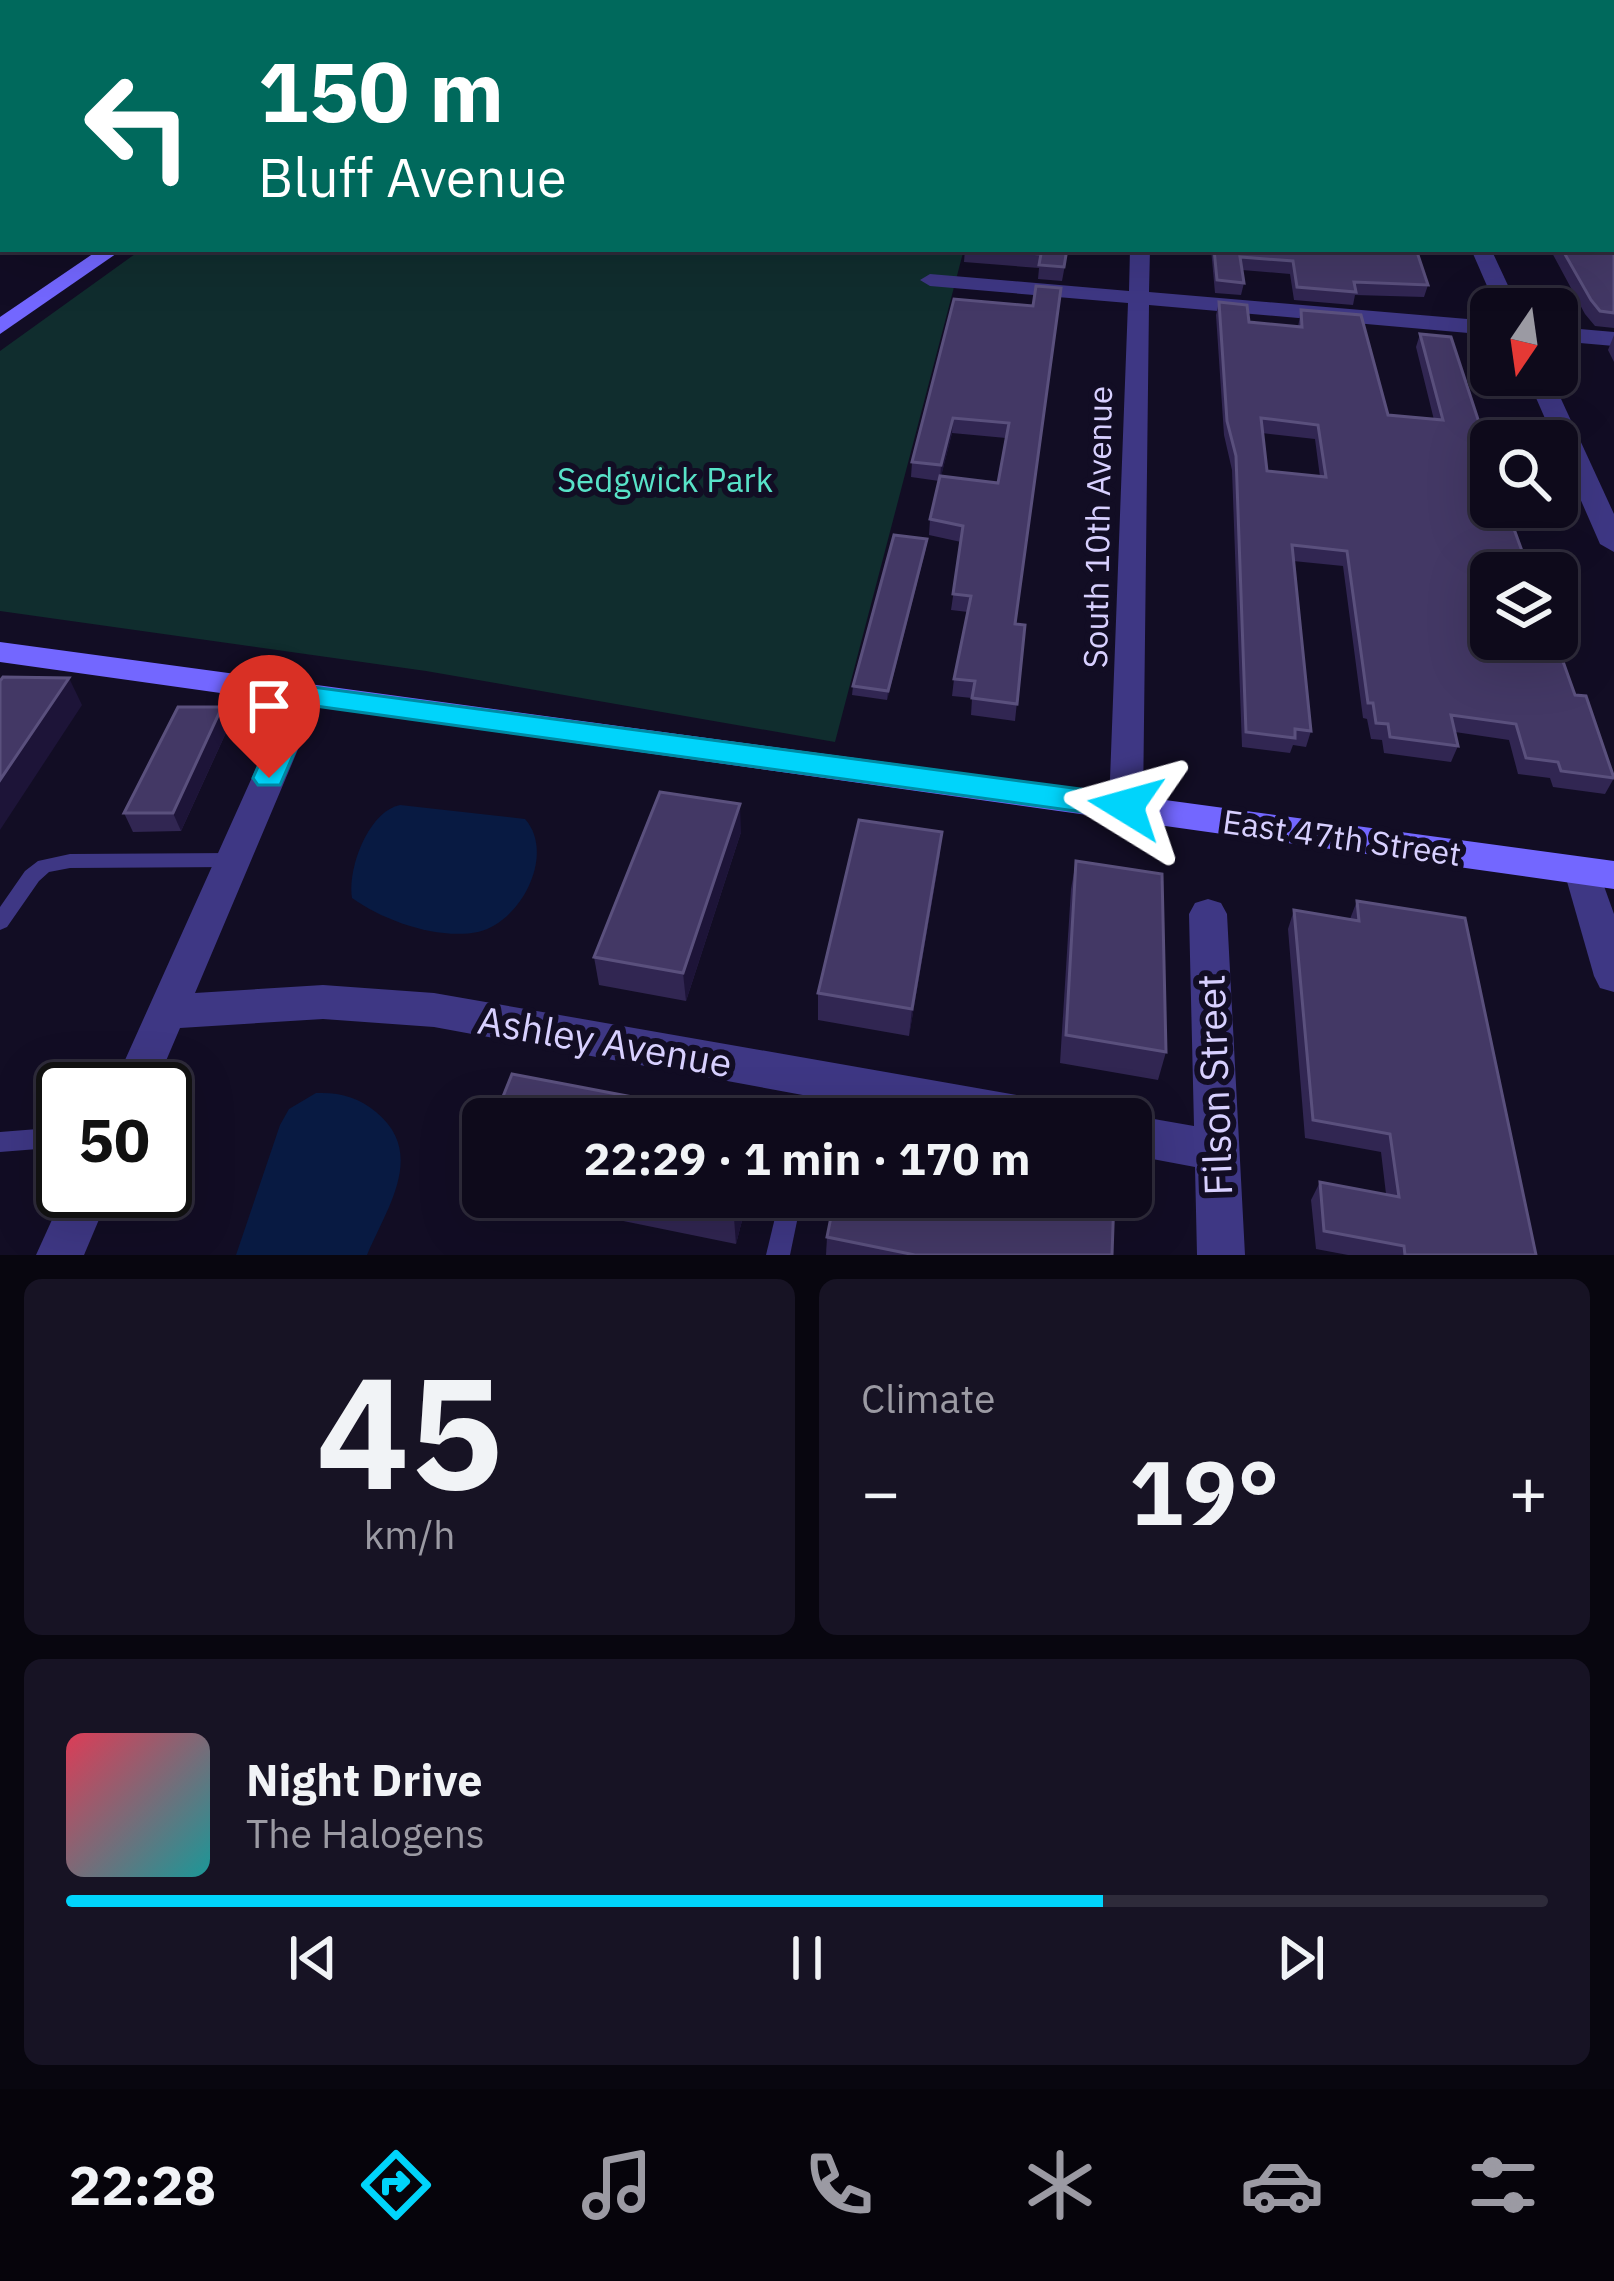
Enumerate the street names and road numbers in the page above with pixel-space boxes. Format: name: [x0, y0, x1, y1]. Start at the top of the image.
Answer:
street label: South 10th Avenue: [1073, 385, 1121, 669]
street label: East 47th Street: [1220, 799, 1464, 875]
street label: Filson Street: [1185, 974, 1243, 1196]
street label: Ashley Avenue: [474, 994, 736, 1088]

